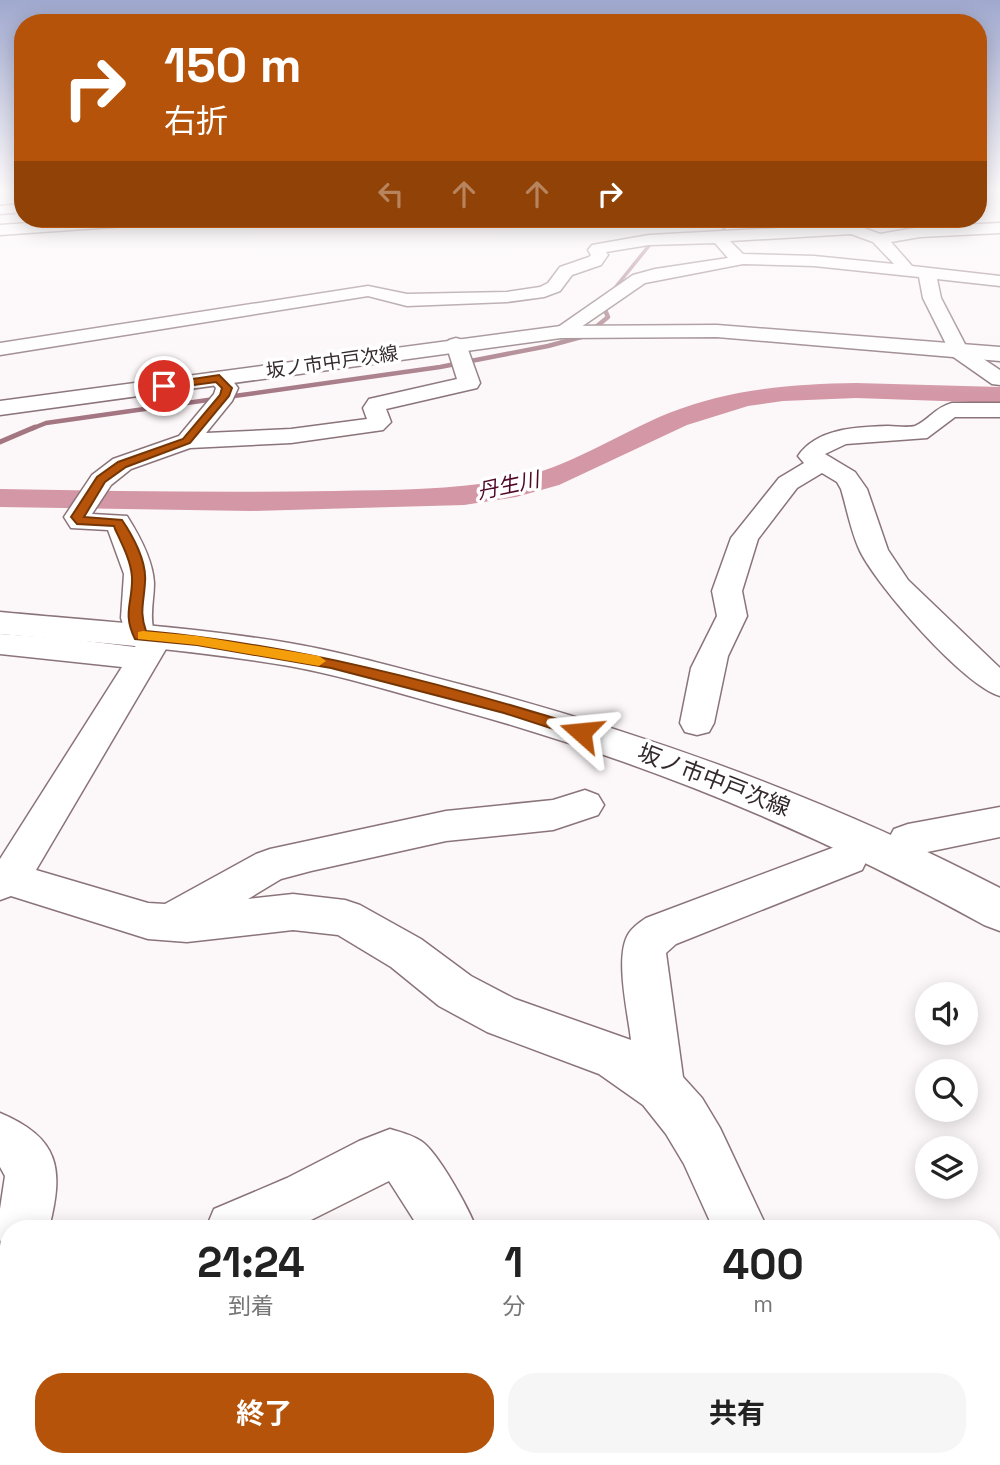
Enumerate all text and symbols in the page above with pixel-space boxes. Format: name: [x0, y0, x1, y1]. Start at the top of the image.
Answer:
text: 150 m: [164, 34, 302, 96]
icon: right: [49, 42, 140, 133]
text: 右折: [164, 101, 228, 141]
icon: left: [372, 175, 410, 213]
icon: ahead: [445, 175, 483, 213]
icon: ahead: [518, 175, 556, 213]
icon: right: [591, 175, 629, 213]
street label: 坂ノ市中戸次線: [264, 340, 400, 384]
pin: [134, 356, 194, 416]
icon: arrive: [145, 367, 183, 405]
water label: 丹生川: [474, 465, 544, 505]
position arrow: [544, 695, 618, 769]
street label: 坂ノ市中戸次線: [633, 737, 795, 823]
map controls: [915, 982, 978, 1199]
button: sound: [915, 982, 978, 1045]
button: search: [915, 1059, 978, 1122]
button: layers: [915, 1136, 978, 1199]
text: 21:24: [197, 1236, 305, 1289]
text: 1: [504, 1236, 523, 1289]
text: 400: [722, 1238, 804, 1291]
text: m: [753, 1289, 773, 1319]
text: 到着: [228, 1291, 274, 1321]
text: 分: [502, 1291, 525, 1321]
button: 終了: [35, 1373, 494, 1453]
button: 共有: [508, 1373, 966, 1453]

